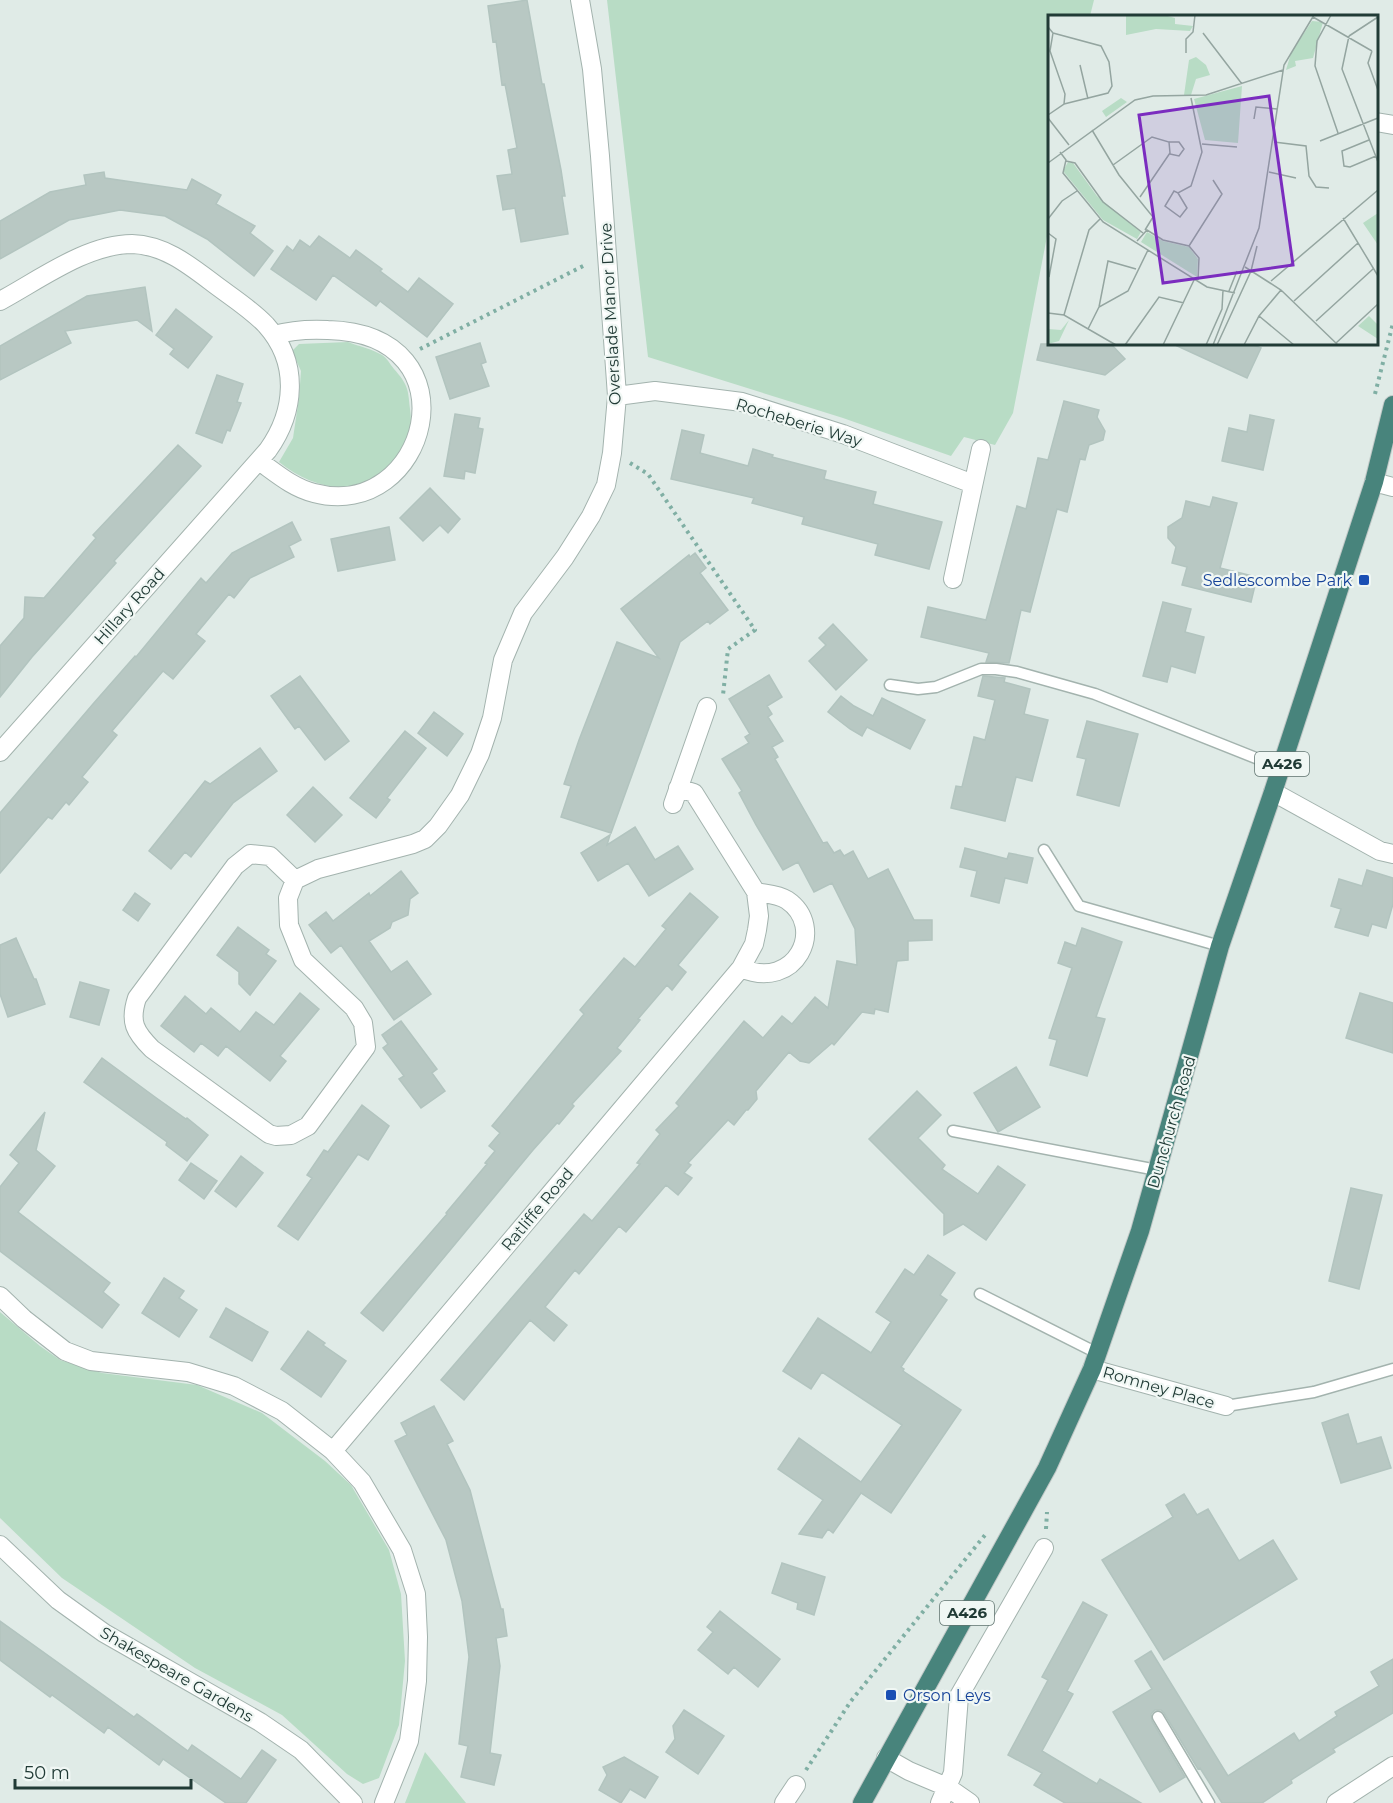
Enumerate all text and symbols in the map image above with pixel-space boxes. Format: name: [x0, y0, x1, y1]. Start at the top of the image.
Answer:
inset map: [1048, 15, 1378, 345]
street label: Overslade Manor Drive: [596, 222, 625, 405]
street label: Rocheberie Way: [734, 394, 864, 451]
street label: Hillary Road: [90, 564, 169, 649]
place label: Sedlescombe Park: [1203, 571, 1352, 590]
marker: Sedlescombe Park: [1357, 573, 1371, 587]
road number: A426: [1255, 752, 1309, 776]
street label: Dunchurch Road: [1143, 1054, 1200, 1191]
street label: Ratliffe Road: [497, 1164, 578, 1255]
street label: Romney Place: [1101, 1362, 1217, 1413]
road number: A426: [940, 1601, 994, 1625]
street label: Shakespeare Gardens: [97, 1623, 257, 1726]
place label: Orson Leys: [903, 1686, 991, 1705]
marker: Orson Leys: [884, 1688, 898, 1702]
scale bar: [15, 1752, 190, 1790]
text: 50 m: [24, 1762, 70, 1784]

